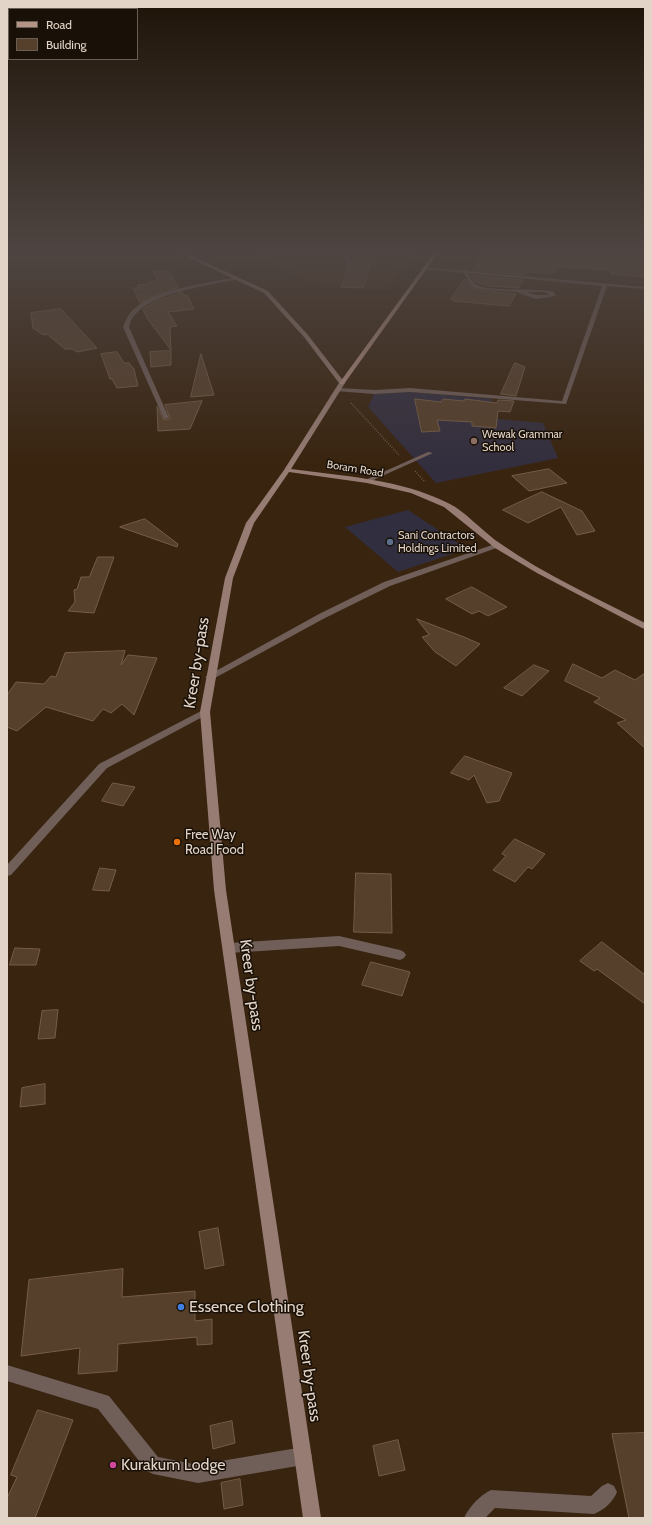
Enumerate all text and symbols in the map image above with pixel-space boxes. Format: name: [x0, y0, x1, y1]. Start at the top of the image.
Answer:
legend: [8, 8, 138, 60]
text: Road: [46, 17, 72, 32]
text: Building: [46, 37, 87, 52]
place label: Wewak Grammar School: [482, 428, 562, 454]
marker: Wewak Grammar School: [469, 436, 479, 446]
street label: Boram Road: [326, 458, 384, 480]
place label: Sani Contractors Holdings Limited: [398, 529, 477, 555]
marker: Sani Contractors Holdings Limited: [385, 537, 395, 547]
street label: Kreer by-pass: [180, 616, 214, 710]
place label: Free Way Road Food: [185, 827, 244, 858]
marker: Free Way Road Food: [172, 837, 182, 847]
street label: Kreer by-pass: [235, 938, 267, 1032]
place label: Essence Clothing: [189, 1297, 304, 1317]
marker: Essence Clothing: [176, 1302, 186, 1312]
street label: Kreer by-pass: [293, 1329, 325, 1423]
place label: Kurakum Lodge: [121, 1455, 226, 1475]
marker: Kurakum Lodge: [108, 1460, 118, 1470]

